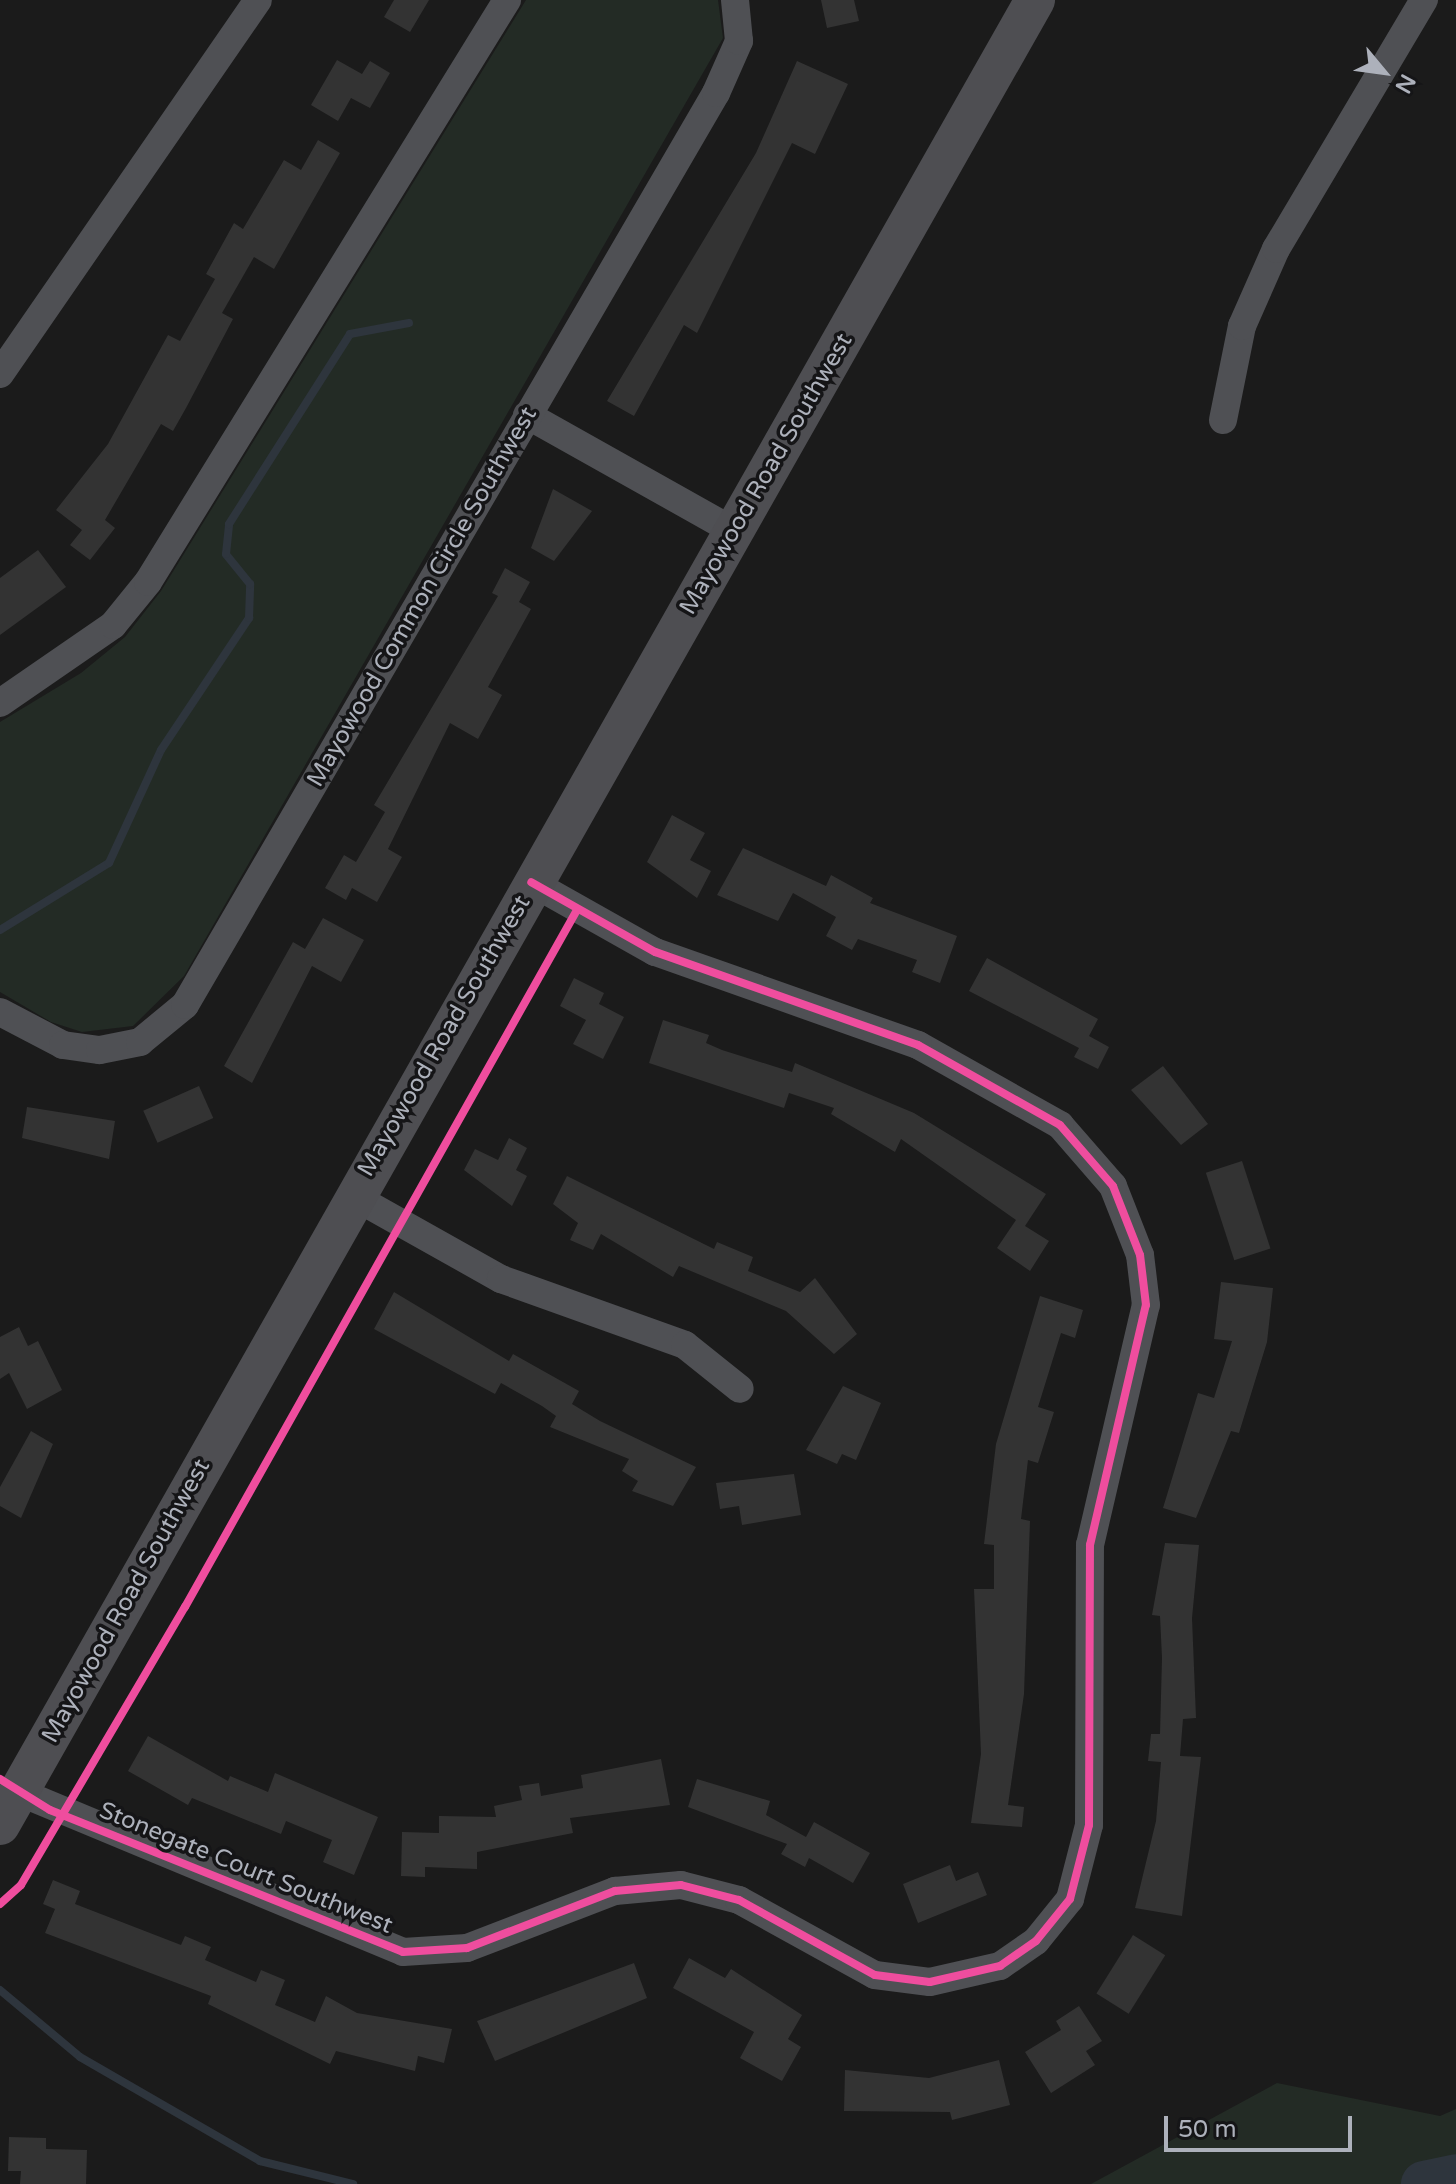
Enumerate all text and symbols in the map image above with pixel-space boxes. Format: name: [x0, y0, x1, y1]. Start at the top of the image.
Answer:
north arrow: [1344, 32, 1424, 112]
text: N: [1389, 70, 1421, 98]
street label: Mayowood Road Southwest: [673, 328, 859, 620]
street label: Mayowood Common Circle Southwest: [301, 402, 543, 792]
street label: Mayowood Road Southwest: [351, 890, 537, 1182]
street label: Mayowood Road Southwest: [36, 1454, 216, 1748]
street label: Stonegate Court Southwest: [95, 1796, 397, 1940]
scale bar: [1168, 2100, 1356, 2150]
text: 50 m: [1178, 2115, 1236, 2144]

